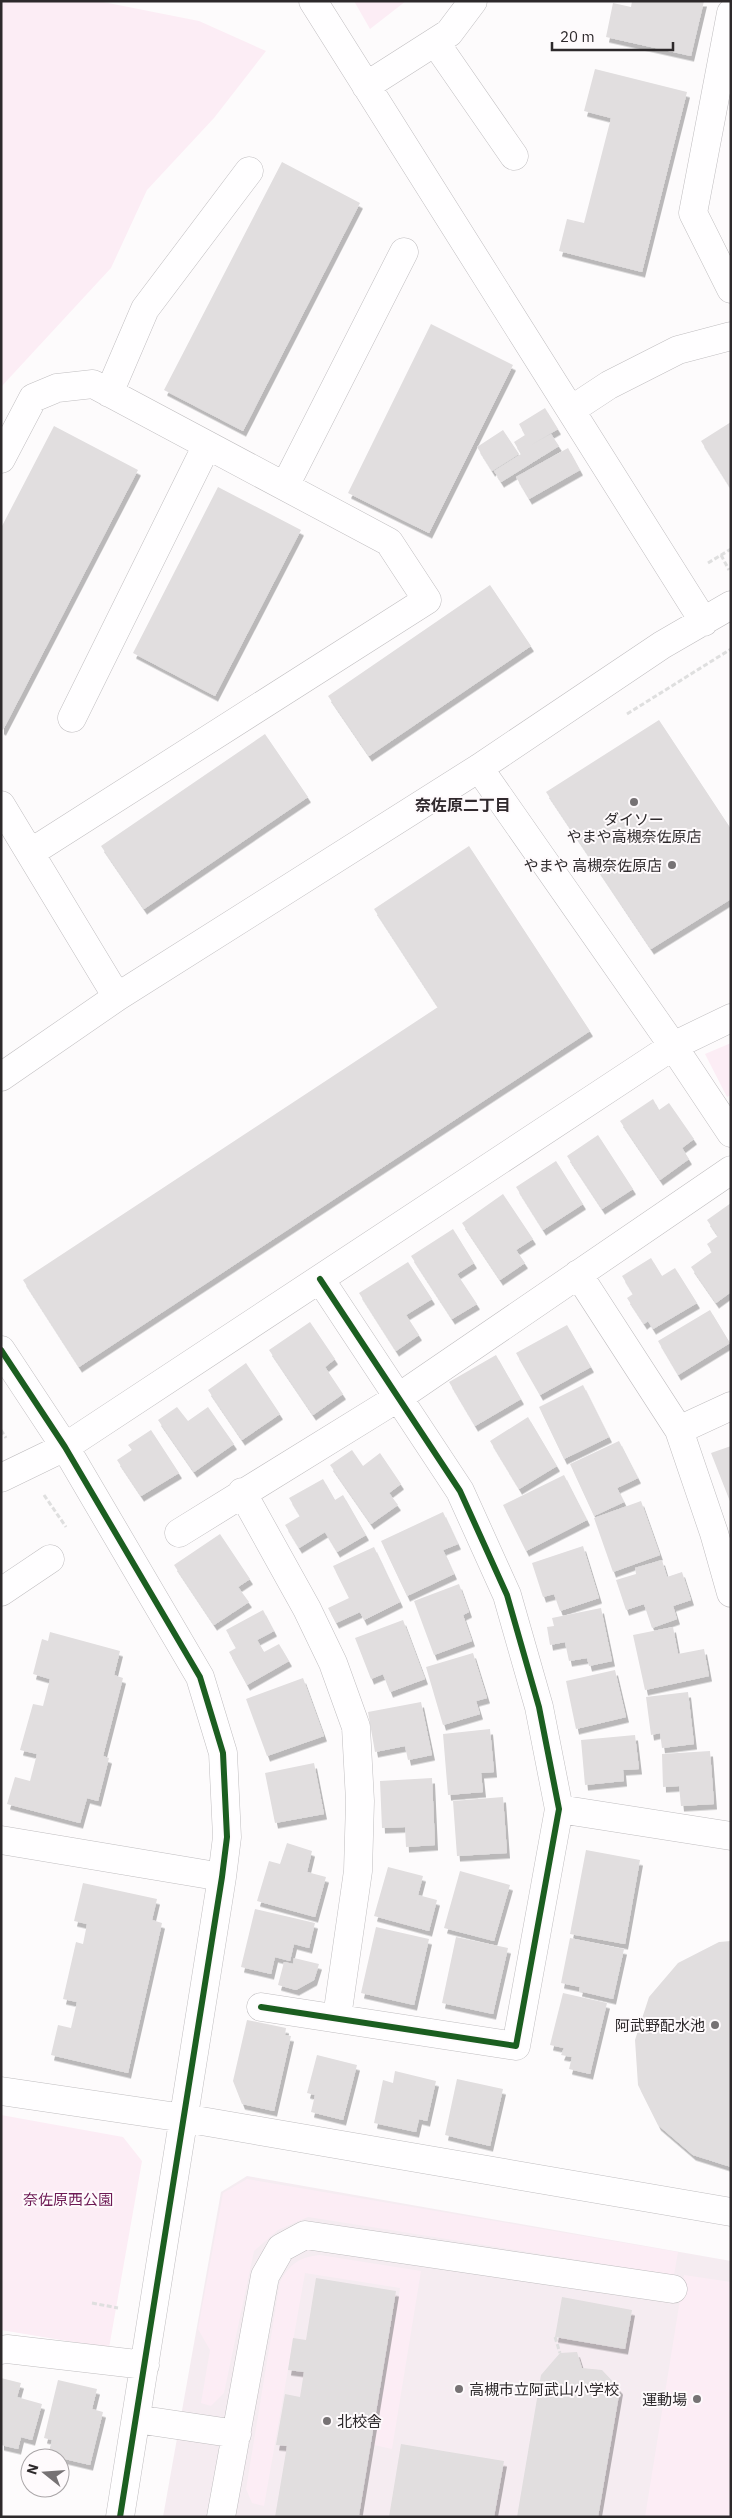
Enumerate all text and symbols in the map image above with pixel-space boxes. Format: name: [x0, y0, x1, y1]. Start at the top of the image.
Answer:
scale bar: [552, 20, 673, 52]
text: 20 m: [560, 27, 595, 46]
district label: 奈佐原二丁目: [415, 795, 511, 815]
marker: ダイソー やまや高槻奈佐原店: [628, 796, 640, 808]
place label: ダイソー やまや高槻奈佐原店: [566, 810, 702, 846]
place label: やまや 高槻奈佐原店: [523, 856, 662, 875]
marker: やまや 高槻奈佐原店: [666, 859, 678, 871]
place label: 阿武野配水池: [615, 2016, 705, 2035]
marker: 阿武野配水池: [709, 2019, 721, 2031]
park label: 奈佐原西公園: [23, 2190, 113, 2209]
place label: 高槻市立阿武山小学校: [469, 2380, 619, 2399]
marker: 高槻市立阿武山小学校: [453, 2383, 465, 2395]
place label: 運動場: [642, 2390, 687, 2409]
marker: 運動場: [691, 2393, 703, 2405]
place label: 北校舎: [337, 2412, 382, 2431]
marker: 北校舎: [321, 2415, 333, 2427]
north arrow: [20, 2448, 70, 2498]
text: N: [22, 2462, 43, 2477]

